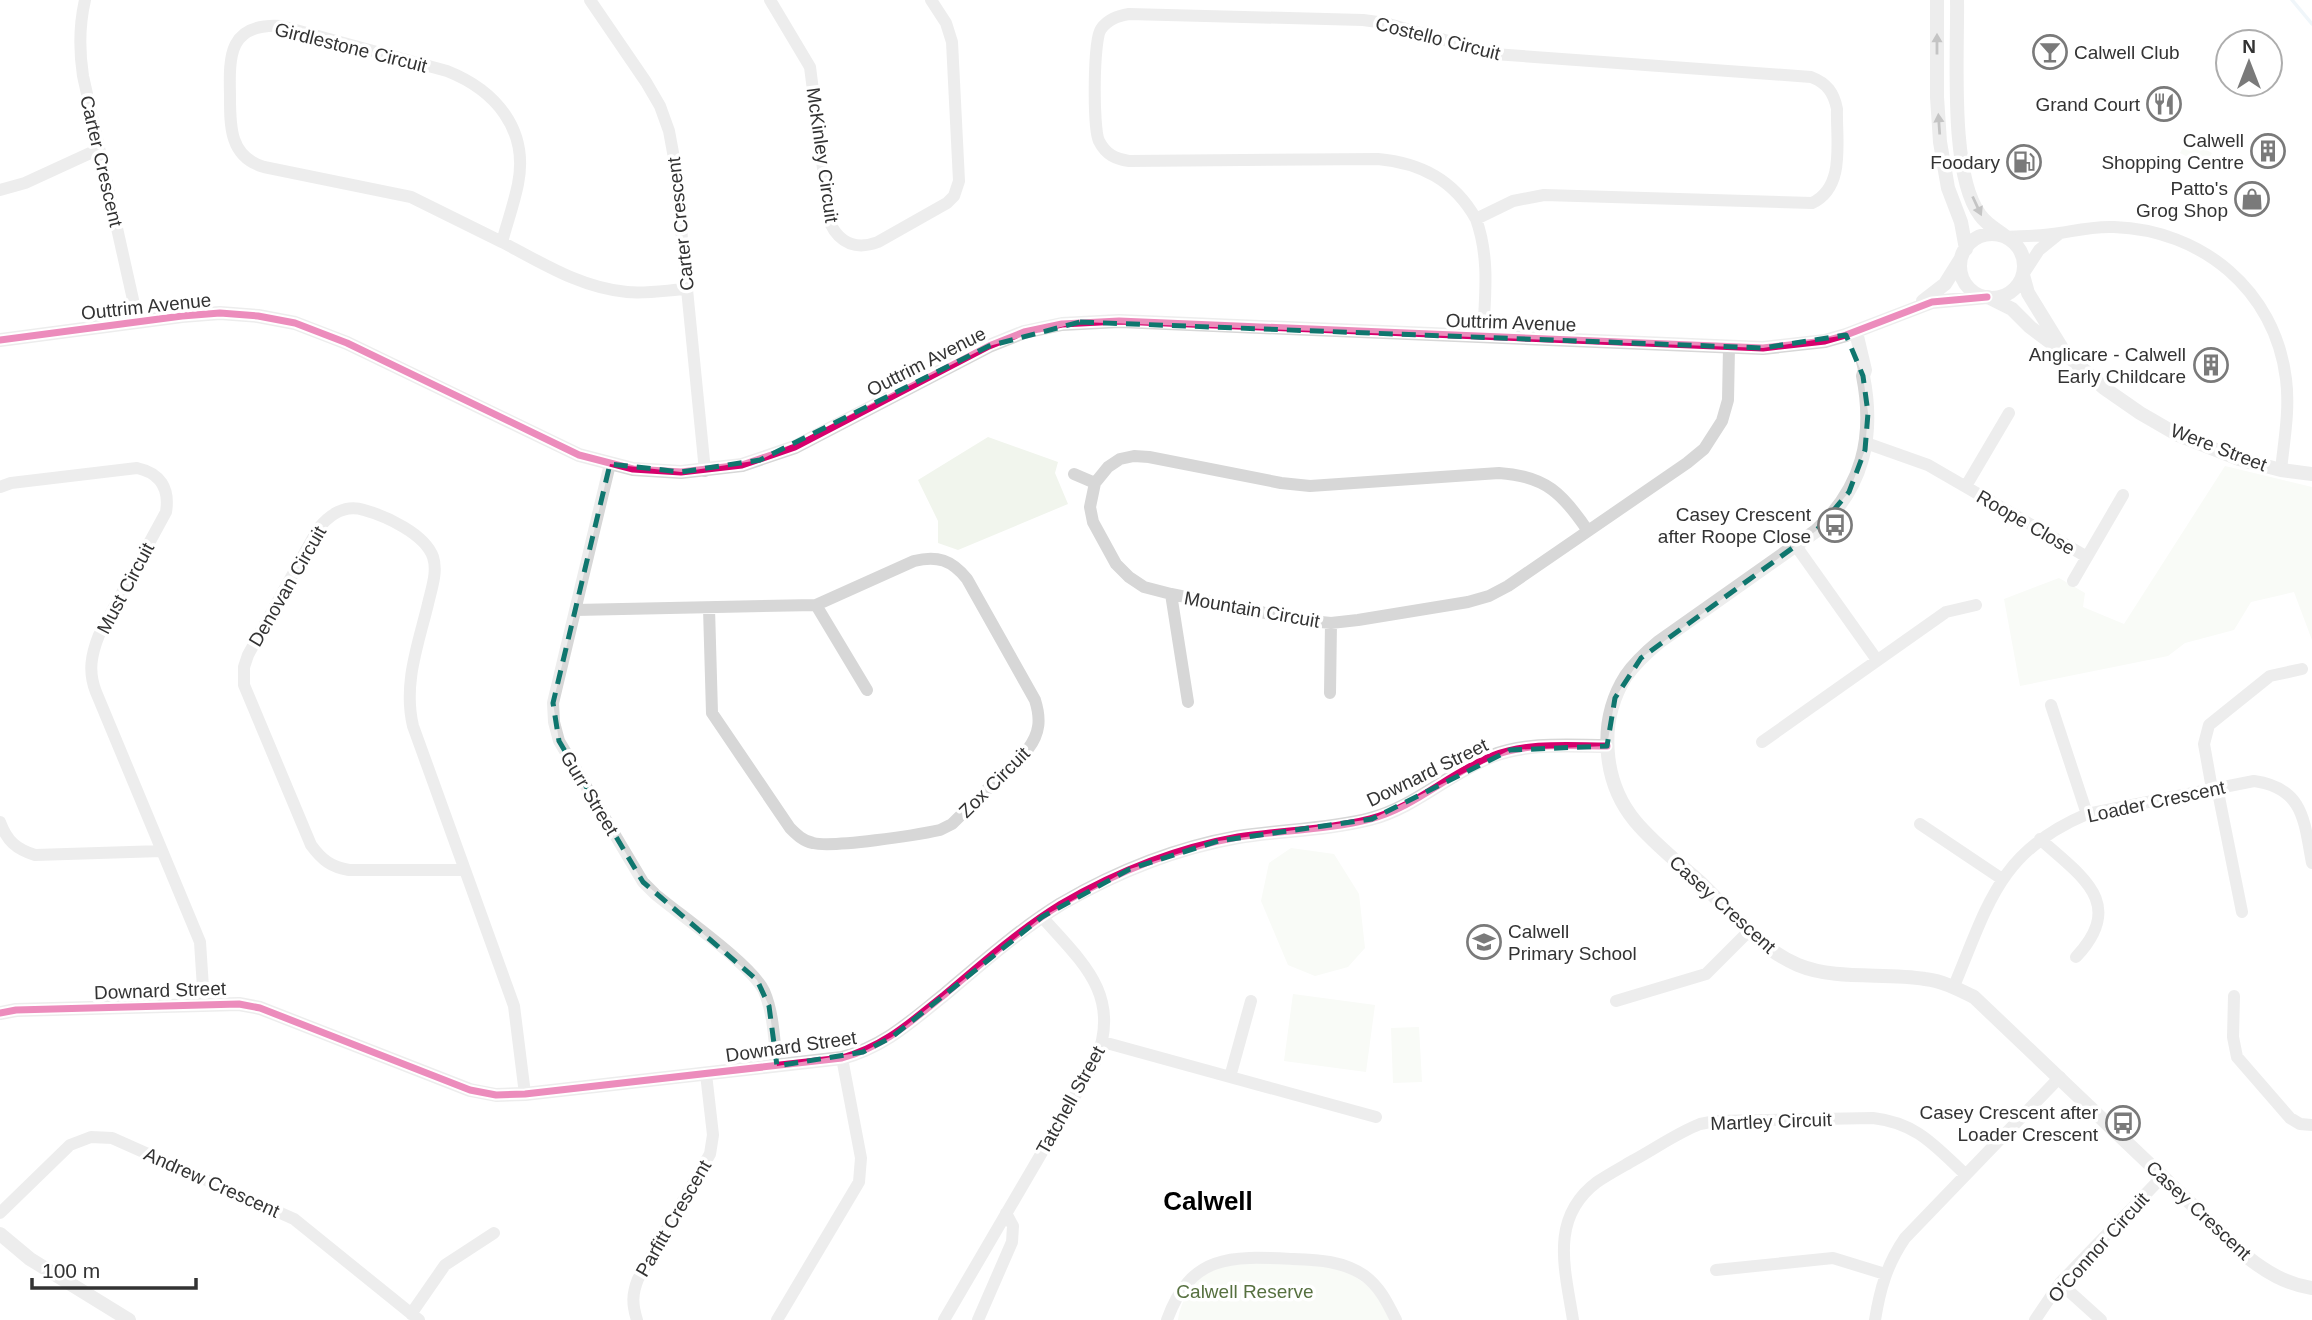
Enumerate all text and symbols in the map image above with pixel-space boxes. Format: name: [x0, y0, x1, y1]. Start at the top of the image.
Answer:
street label: Costello Circuit: [1373, 13, 1503, 64]
street label: Girdlestone Circuit: [273, 18, 430, 77]
north arrow: [2214, 28, 2284, 98]
one-way arrow: [1931, 33, 1943, 55]
bar icon: Calwell Club: [2031, 33, 2069, 71]
text: N: [2242, 36, 2256, 57]
place label: Calwell Club: [2074, 42, 2180, 63]
restaurant icon: Grand Court: [2145, 85, 2183, 123]
street label: McKinley Circuit: [803, 86, 842, 225]
street label: Carter Crescent: [76, 93, 127, 229]
place label: Grand Court: [2035, 94, 2141, 115]
one-way arrow: [1933, 112, 1944, 134]
place label: Calwell Shopping Centre: [2101, 130, 2244, 173]
building icon: Calwell Shopping Centre: [2249, 132, 2287, 170]
fuel station icon: Foodary: [2005, 143, 2043, 181]
place label: Foodary: [1930, 152, 2000, 173]
street label: Carter Crescent: [663, 155, 698, 292]
place label: Patto's Grog Shop: [2136, 178, 2228, 221]
shop icon: Patto's Grog Shop: [2233, 180, 2271, 218]
one-way arrow: [1971, 196, 1982, 216]
street label: Outtrim Avenue: [80, 289, 212, 324]
street label: Outtrim Avenue: [1445, 310, 1577, 335]
street label: Outtrim Avenue: [863, 322, 989, 400]
place label: Anglicare - Calwell Early Childcare: [2029, 344, 2186, 387]
building icon: Anglicare - Calwell Early Childcare: [2192, 346, 2230, 384]
street label: Were Street: [2168, 420, 2270, 476]
street label: Roope Close: [1973, 486, 2079, 559]
place label: Casey Crescent after Roope Close: [1658, 504, 1812, 547]
bus stop icon: Casey Crescent after Roope Close: [1816, 506, 1854, 544]
street label: Denovan Circuit: [245, 522, 331, 650]
street label: Must Circuit: [93, 538, 159, 637]
street label: Mountain Circuit: [1182, 587, 1322, 632]
street label: Downard Street: [1363, 734, 1492, 811]
street label: Zox Circuit: [955, 742, 1034, 822]
street label: Gurr Street: [556, 748, 623, 840]
street label: Loader Crescent: [2085, 776, 2228, 826]
street label: Casey Crescent: [1665, 851, 1780, 958]
place label: Calwell Primary School: [1508, 921, 1637, 964]
school or university icon: Calwell Primary School: [1465, 923, 1503, 961]
street label: Downard Street: [94, 978, 227, 1003]
street label: Downard Street: [724, 1027, 859, 1066]
street label: Tatchell Street: [1032, 1042, 1109, 1158]
place label: Casey Crescent after Loader Crescent: [1920, 1102, 2099, 1145]
bus stop icon: Casey Crescent after Loader Crescent: [2104, 1104, 2142, 1142]
street label: Martley Circuit: [1710, 1109, 1833, 1134]
street label: Andrew Crescent: [141, 1143, 283, 1222]
street label: Parfitt Crescent: [632, 1156, 716, 1280]
street label: Casey Crescent: [2142, 1157, 2256, 1265]
district label: Calwell: [1163, 1186, 1253, 1216]
street label: O'Connor Circuit: [2044, 1188, 2153, 1306]
scale bar: [32, 1246, 196, 1290]
text: 100 m: [42, 1259, 100, 1282]
park label: Calwell Reserve: [1176, 1281, 1314, 1302]

